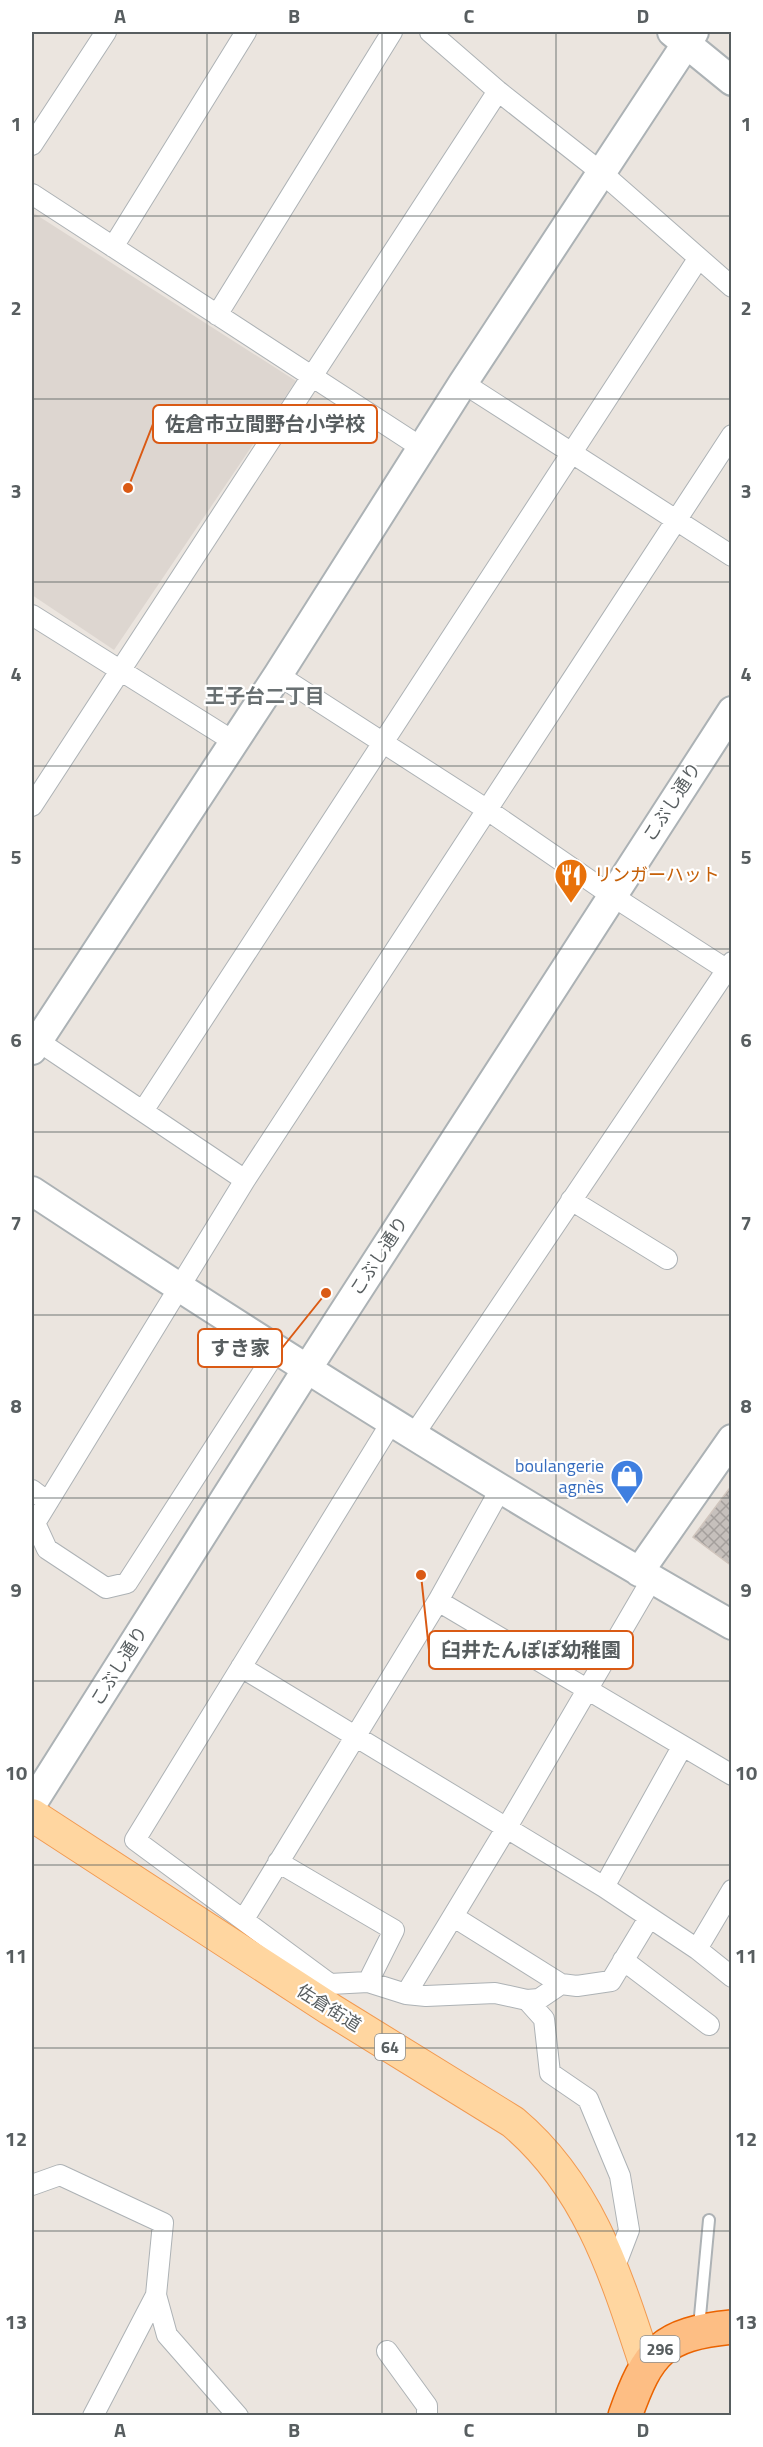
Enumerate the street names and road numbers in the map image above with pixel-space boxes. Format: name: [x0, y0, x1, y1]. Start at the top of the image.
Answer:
street label: こぶし通り: [636, 757, 707, 847]
street label: こぶし通り: [343, 1211, 414, 1301]
street label: こぶし通り: [83, 1620, 154, 1711]
street label: 佐倉街道: [292, 1977, 367, 2038]
road number: 64: [375, 2034, 405, 2060]
road number: 296: [640, 2336, 680, 2362]

